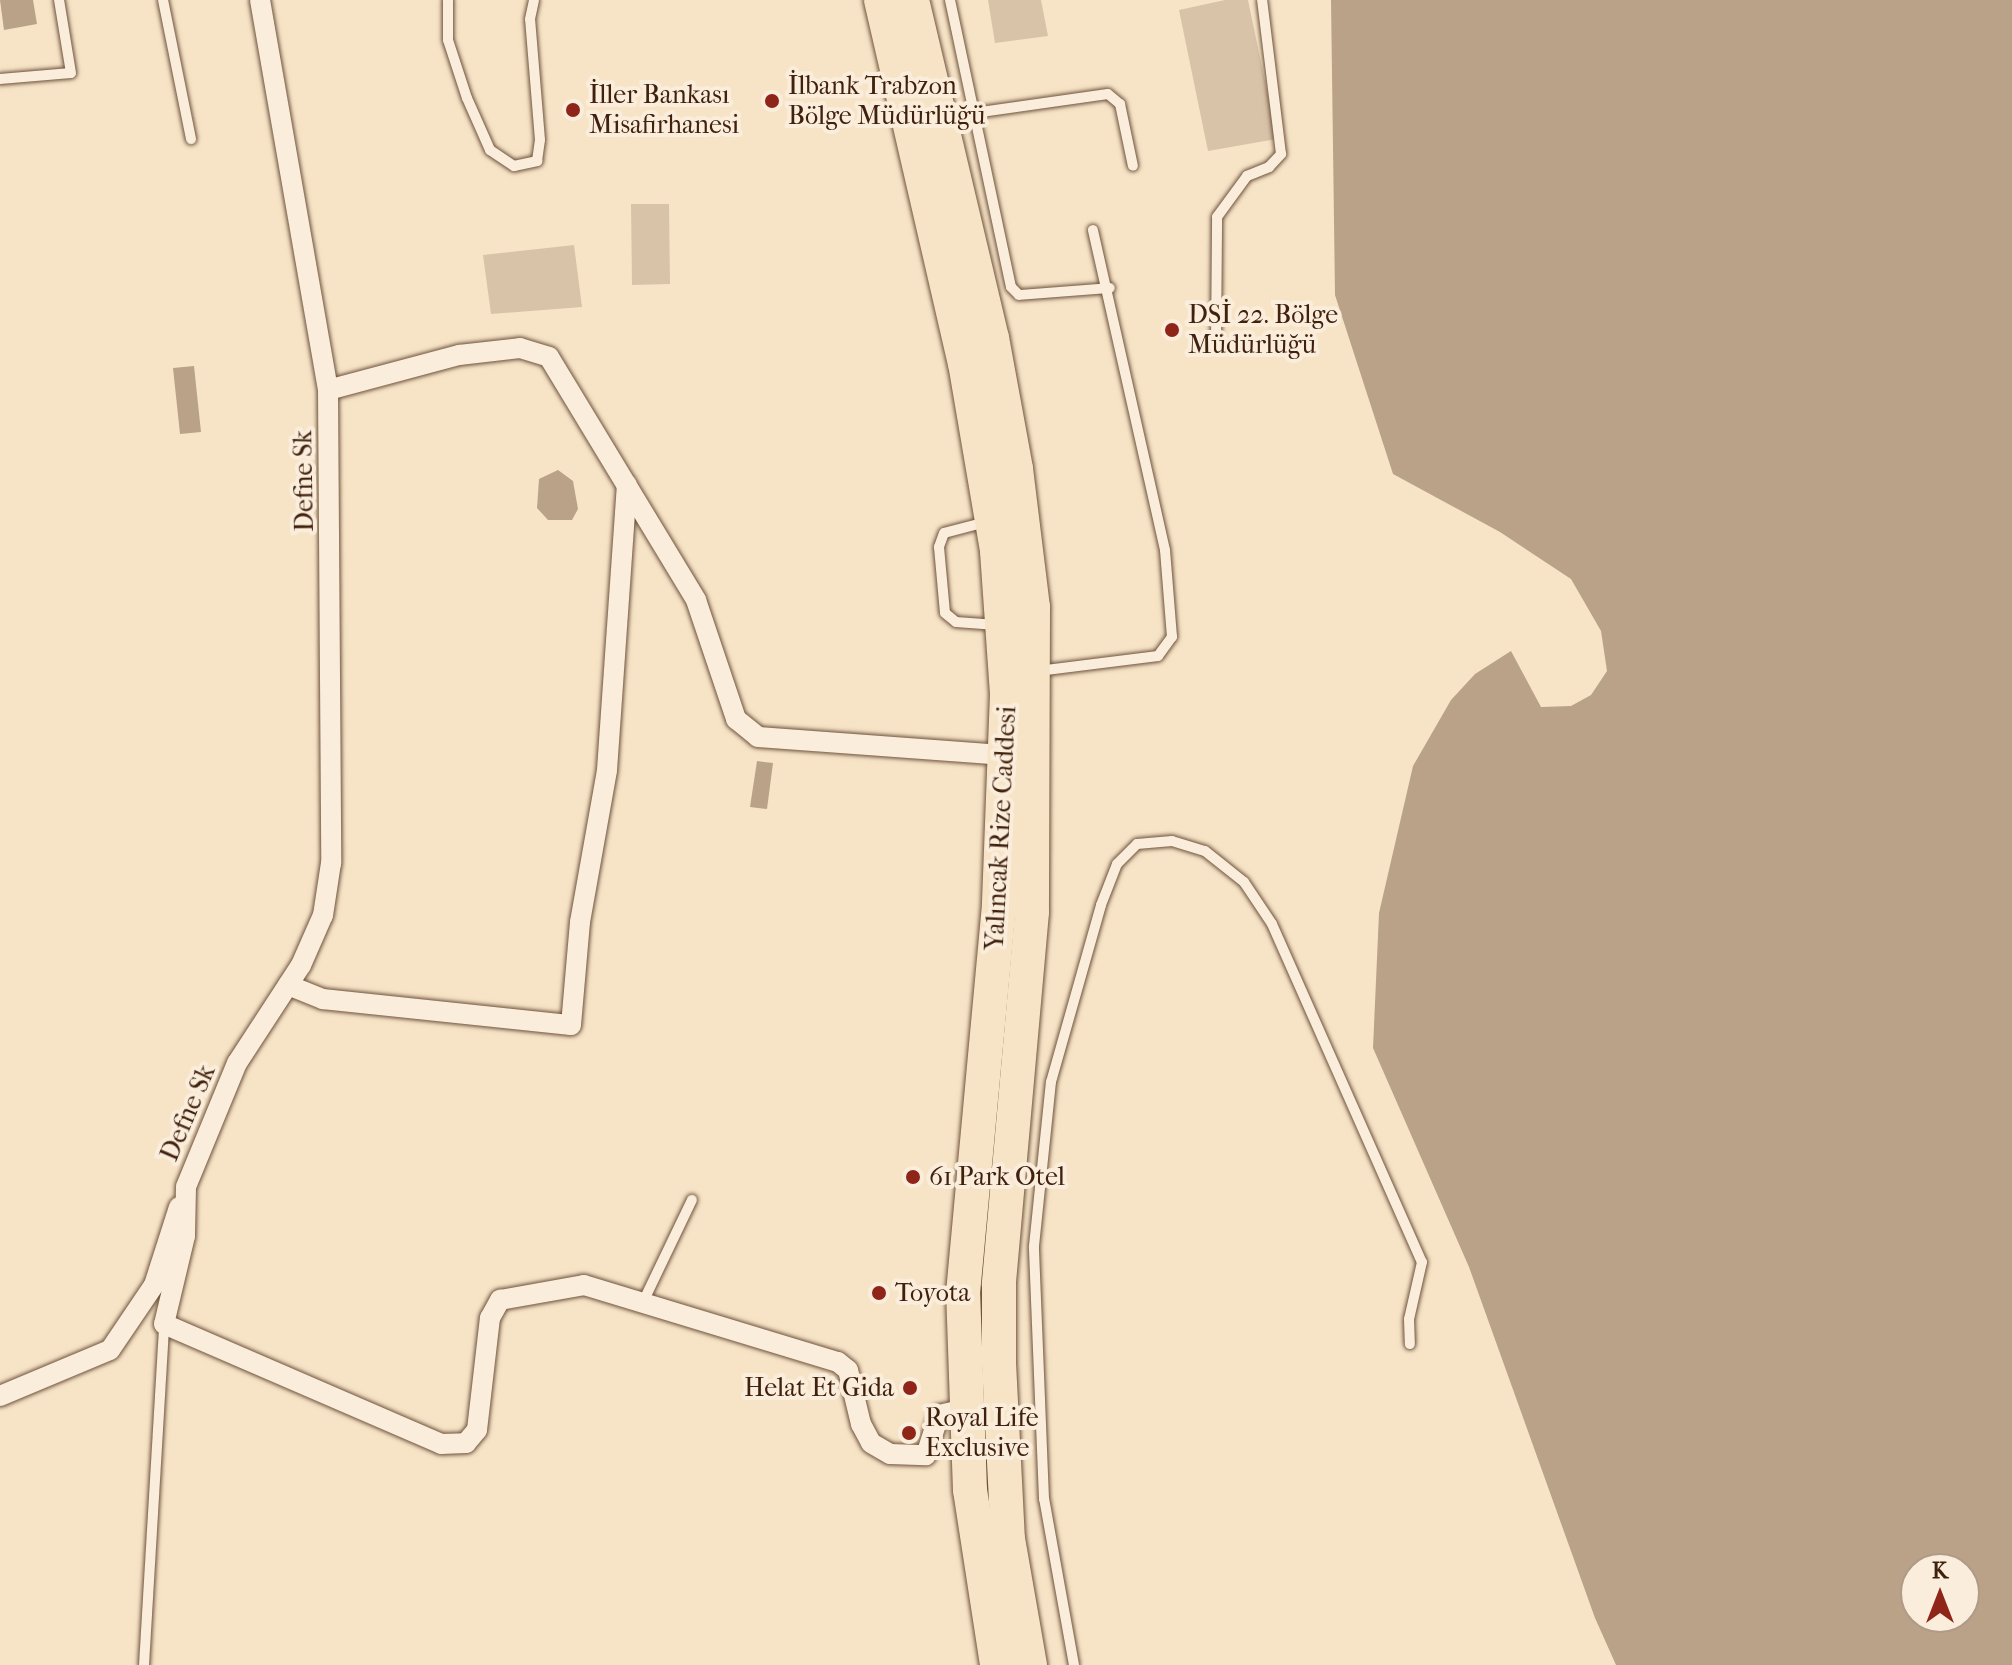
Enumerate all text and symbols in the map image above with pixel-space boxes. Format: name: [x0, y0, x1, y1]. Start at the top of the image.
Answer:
place label: İlbank Trabzon Bölge Müdürlüğü: [788, 70, 985, 132]
place label: İller Bankası Misafirhanesi: [589, 79, 739, 140]
marker: İlbank Trabzon Bölge Müdürlüğü: [763, 92, 781, 110]
marker: İller Bankası Misafirhanesi: [564, 101, 582, 119]
place label: DSİ 22. Bölge Müdürlüğü: [1188, 299, 1338, 360]
marker: DSİ 22. Bölge Müdürlüğü: [1163, 321, 1181, 339]
street label: Defne Sk: [288, 430, 320, 532]
street label: Yalıncak Rize Caddesi: [979, 705, 1023, 951]
street label: Defne Sk: [154, 1060, 222, 1166]
place label: 61 Park Otel: [929, 1161, 1065, 1193]
marker: 61 Park Otel: [904, 1168, 922, 1186]
place label: Toyota: [895, 1277, 970, 1309]
marker: Toyota: [870, 1284, 888, 1302]
place label: Helat Et Gida: [744, 1372, 894, 1404]
marker: Helat Et Gida: [901, 1379, 919, 1397]
place label: Royal Life Exclusive: [925, 1402, 1039, 1464]
marker: Royal Life Exclusive: [900, 1424, 918, 1442]
north arrow: [1900, 1553, 1980, 1633]
text: K: [1932, 1558, 1948, 1584]

